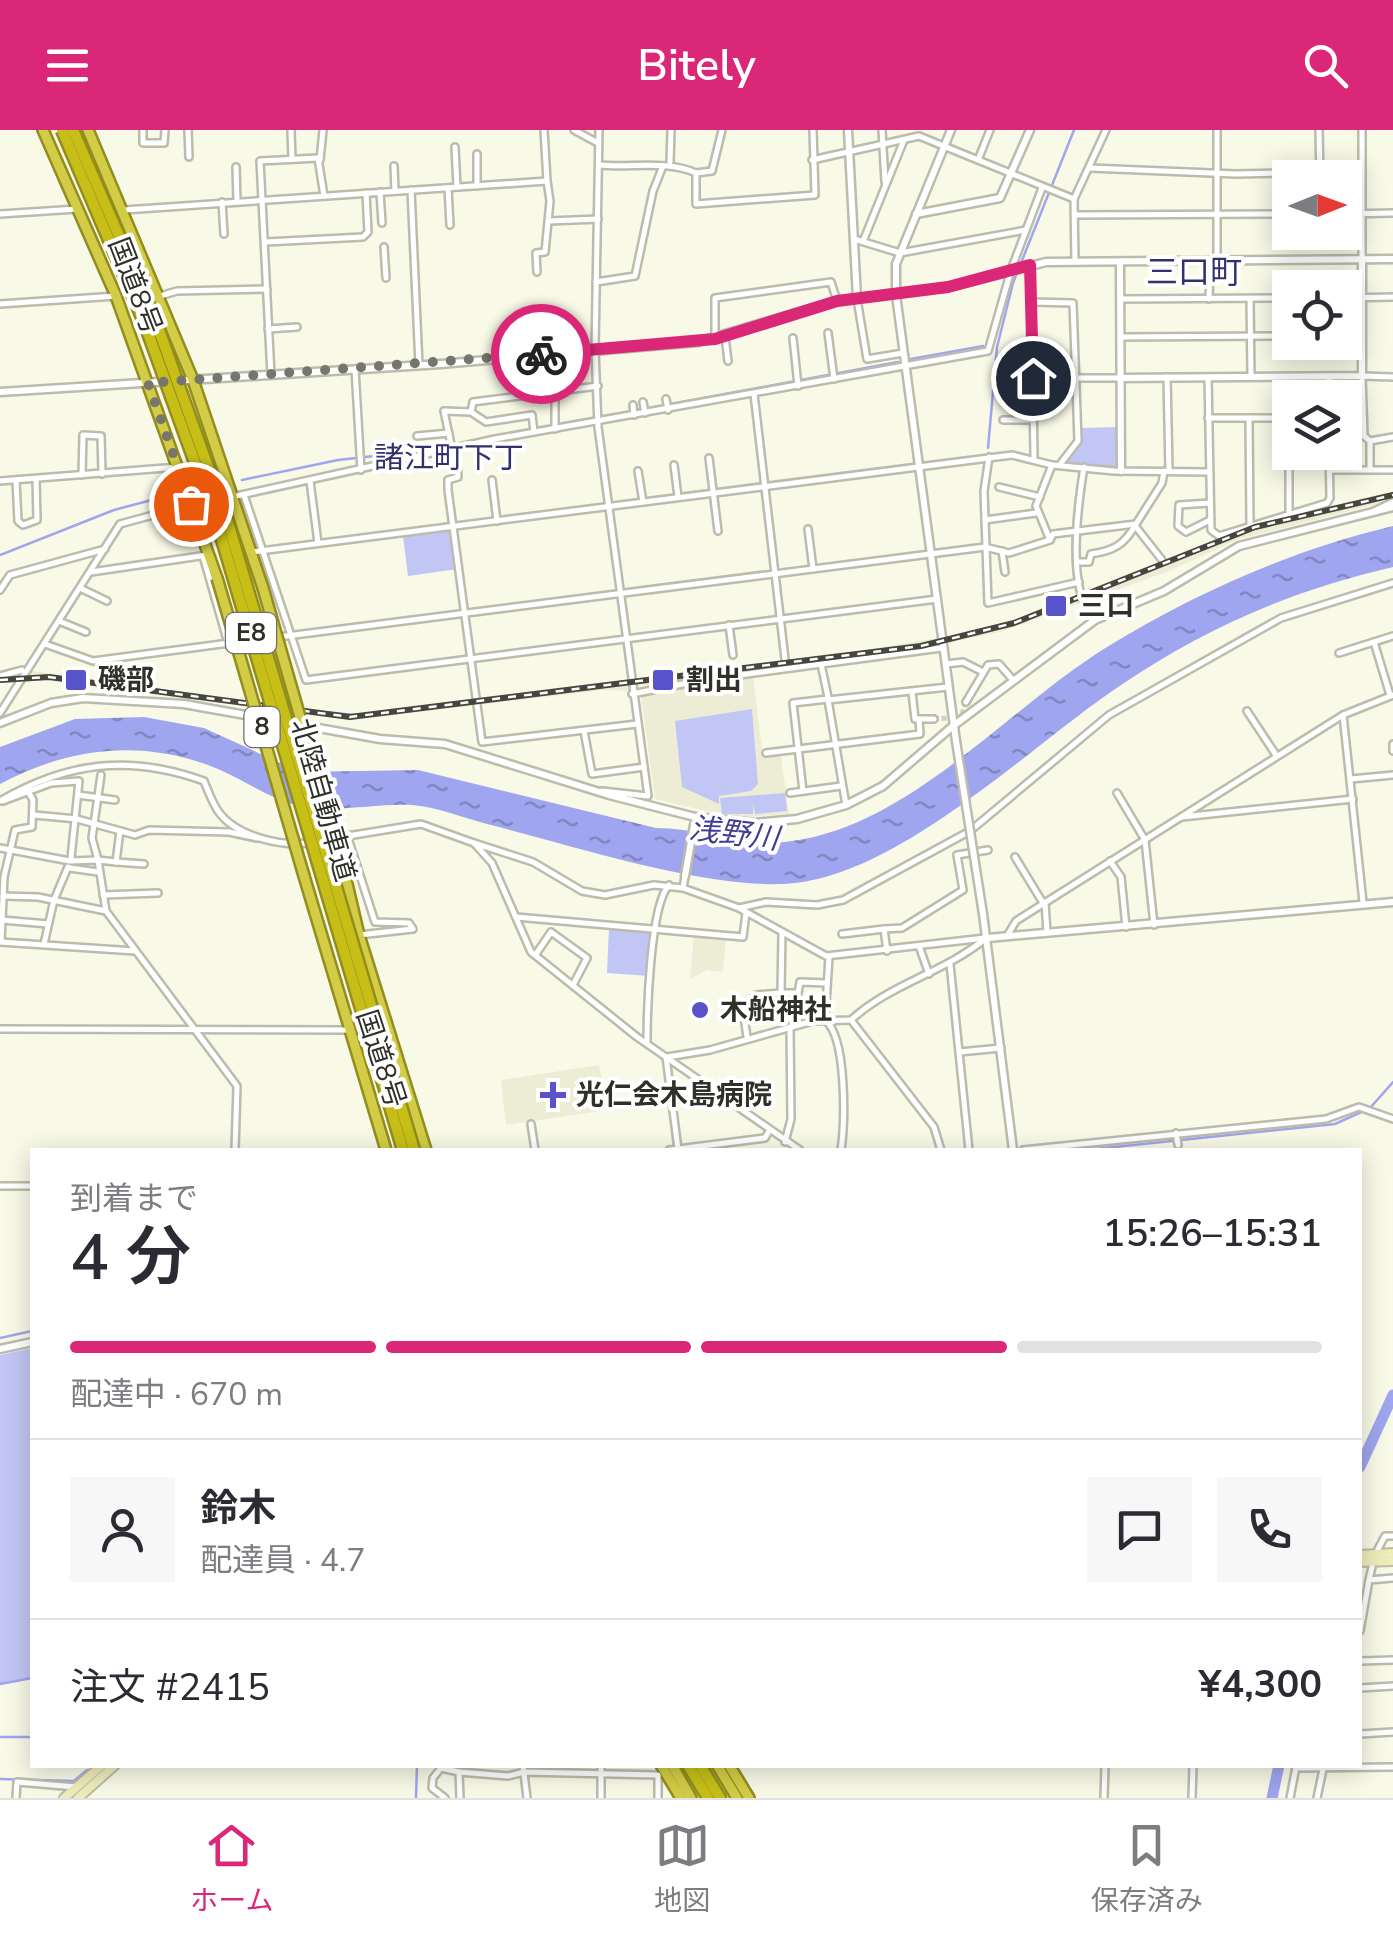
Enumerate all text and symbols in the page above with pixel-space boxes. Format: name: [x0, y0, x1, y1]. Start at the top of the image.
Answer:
text: Bitely: [637, 35, 756, 96]
icon: menu: [40, 38, 95, 93]
icon: search: [1298, 38, 1353, 93]
north arrow: [1272, 160, 1362, 250]
map controls: [1272, 160, 1362, 470]
street label: 国道8号: [99, 232, 171, 340]
district label: 三口町: [1146, 251, 1242, 294]
button: locate: [1272, 270, 1362, 360]
courier: [491, 304, 591, 404]
icon: bike: [514, 327, 569, 382]
pin: [991, 336, 1076, 421]
icon: home: [1006, 351, 1061, 406]
button: layers: [1272, 380, 1362, 470]
district label: 諸江町下丁: [374, 438, 524, 479]
pin: [149, 462, 234, 547]
icon: bag: [164, 477, 219, 532]
place label: 三口: [1078, 587, 1134, 625]
marker: 三口: [1043, 593, 1069, 619]
road number: E8: [226, 613, 276, 653]
place label: 磯部: [98, 661, 154, 699]
place label: 割出: [686, 661, 742, 699]
marker: 磯部: [63, 667, 89, 693]
marker: 割出: [650, 667, 676, 693]
road number: 8: [244, 707, 280, 747]
street label: 北陸自動車道: [282, 714, 364, 886]
water label: 浅野川: [687, 808, 784, 860]
place label: 木船神社: [720, 991, 832, 1029]
marker: 木船神社: [689, 999, 711, 1021]
street label: 国道8号: [347, 1005, 415, 1113]
place label: 光仁会木島病院: [576, 1076, 772, 1114]
marker: 光仁会木島病院: [540, 1082, 566, 1108]
text: 到着まで: [70, 1177, 198, 1220]
text: 15:26–15:31: [1103, 1208, 1322, 1259]
text: 4 分: [70, 1213, 191, 1302]
text: 配達中 · 670 m: [70, 1373, 283, 1416]
button: person: [70, 1477, 175, 1582]
button: chat: [1087, 1477, 1192, 1582]
button: phone: [1217, 1477, 1322, 1582]
text: 鈴木: [200, 1483, 276, 1534]
text: 配達員 · 4.7: [200, 1539, 365, 1582]
text: ¥4,300: [1199, 1659, 1322, 1710]
text: 注文 #2415: [70, 1662, 270, 1713]
tab: ホーム: [190, 1818, 273, 1920]
tab: 地図: [654, 1818, 710, 1920]
tab: 保存済み: [1091, 1818, 1203, 1920]

